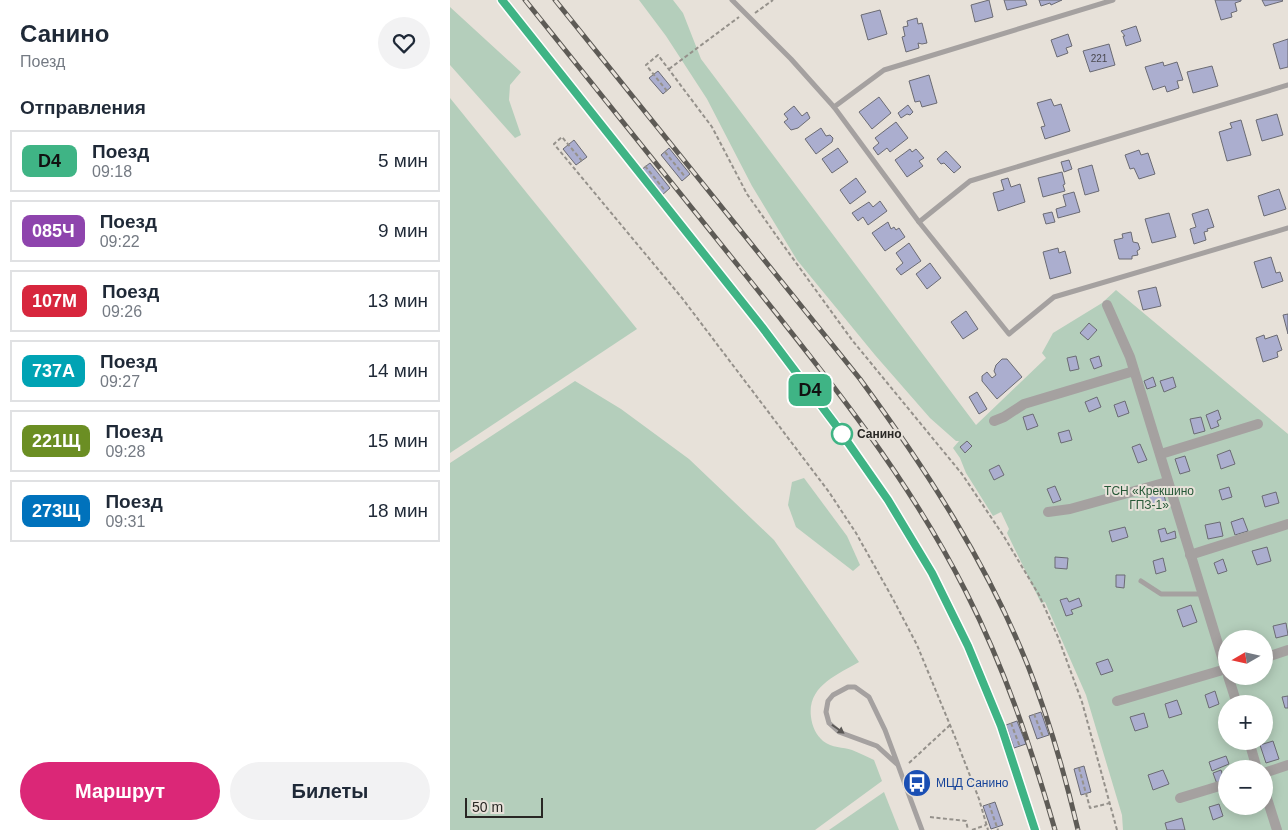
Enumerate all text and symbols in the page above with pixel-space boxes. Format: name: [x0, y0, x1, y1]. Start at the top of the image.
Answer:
button: heart: [378, 17, 430, 69]
text: Санино: [20, 20, 109, 47]
text: Поезд: [20, 53, 65, 70]
house number: 221: [1091, 53, 1108, 64]
text: Отправления: [20, 97, 146, 118]
text: Поезд: [92, 141, 149, 162]
text: 5 мин: [378, 150, 428, 171]
text: D4: [38, 151, 61, 171]
text: 09:18: [92, 163, 132, 180]
text: Поезд: [100, 211, 157, 232]
text: 9 мин: [378, 220, 428, 241]
text: 085Ч: [32, 221, 75, 241]
text: 09:22: [100, 233, 140, 250]
text: Поезд: [102, 281, 159, 302]
text: 13 мин: [367, 290, 428, 311]
text: 107М: [32, 291, 77, 311]
text: 09:26: [102, 303, 142, 320]
text: Поезд: [100, 351, 157, 372]
text: 14 мин: [367, 360, 428, 381]
text: 737А: [32, 361, 75, 381]
text: 09:27: [100, 373, 140, 390]
line badge: D4: [788, 374, 832, 406]
text: D4: [798, 380, 822, 400]
text: Поезд: [105, 421, 163, 442]
marker: Санино: [831, 423, 853, 445]
place label: Санино: [857, 427, 902, 441]
text: 15 мин: [367, 430, 428, 451]
text: 221Щ: [32, 431, 80, 451]
text: 09:28: [105, 443, 145, 460]
park label: ТСН «Крекшино ГПЗ-1»: [1104, 484, 1194, 512]
text: Поезд: [105, 491, 163, 512]
text: 18 мин: [367, 500, 428, 521]
text: 273Щ: [32, 501, 80, 521]
text: 09:31: [105, 513, 145, 530]
north arrow: [1218, 630, 1272, 685]
map controls: [1218, 630, 1273, 815]
button: +: [1218, 695, 1273, 750]
one-way arrow: [831, 724, 845, 734]
button: −: [1218, 760, 1273, 815]
button: Маршрут: [20, 762, 220, 820]
button: Билеты: [230, 762, 430, 820]
bus stop icon: МЦД Санино: [902, 768, 932, 798]
place label: МЦД Санино: [936, 776, 1009, 790]
scale bar: [465, 795, 542, 818]
text: 50 m: [472, 799, 503, 815]

